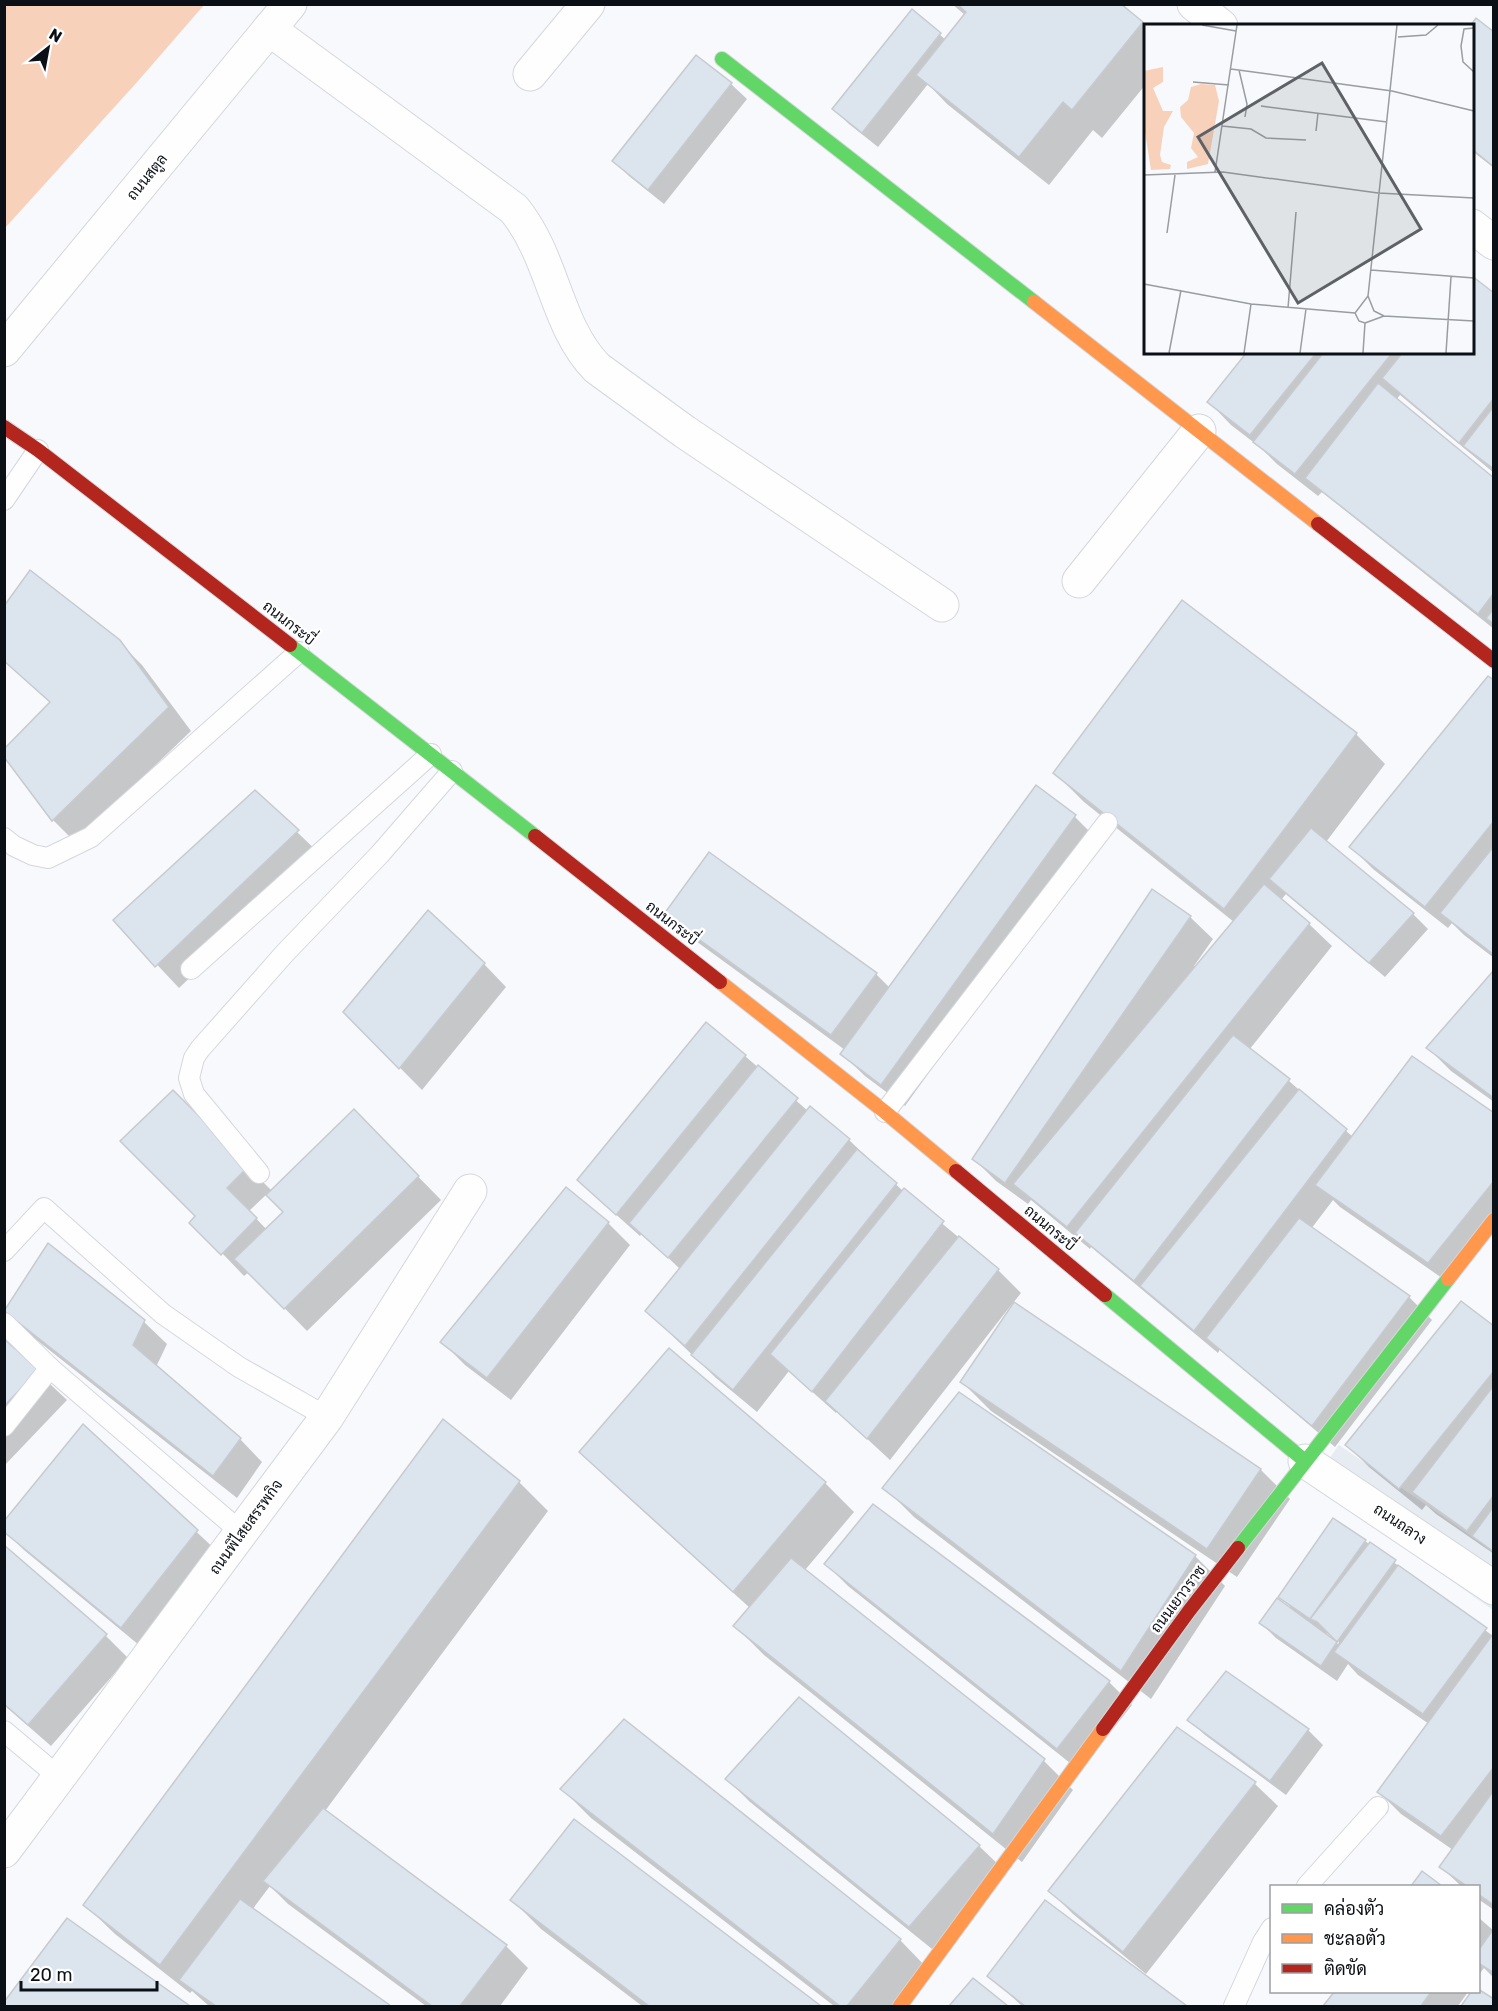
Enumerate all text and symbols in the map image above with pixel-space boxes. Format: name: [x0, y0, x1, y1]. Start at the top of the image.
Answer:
north arrow: [18, 18, 78, 78]
text: N: [46, 24, 65, 47]
inset map: [1144, 24, 1474, 354]
street label: ถนนสตูล: [123, 150, 172, 204]
street label: ถนนกระบี่: [259, 592, 322, 649]
street label: ถนนกระบี่: [642, 892, 705, 949]
street label: ถนนกระบี่: [1021, 1197, 1083, 1255]
street label: ถนนพิไสยสรรพกิจ: [205, 1476, 286, 1578]
street label: ถนนถลาง: [1370, 1500, 1430, 1548]
street label: ถนนเยาวราช: [1147, 1562, 1209, 1636]
legend: [1270, 1885, 1480, 1993]
text: คล่องตัว: [1324, 1897, 1384, 1920]
text: ชะลอตัว: [1324, 1928, 1386, 1950]
scale bar: [21, 1954, 158, 1992]
text: ติดขัด: [1324, 1958, 1367, 1980]
text: 20 m: [30, 1964, 72, 1986]

